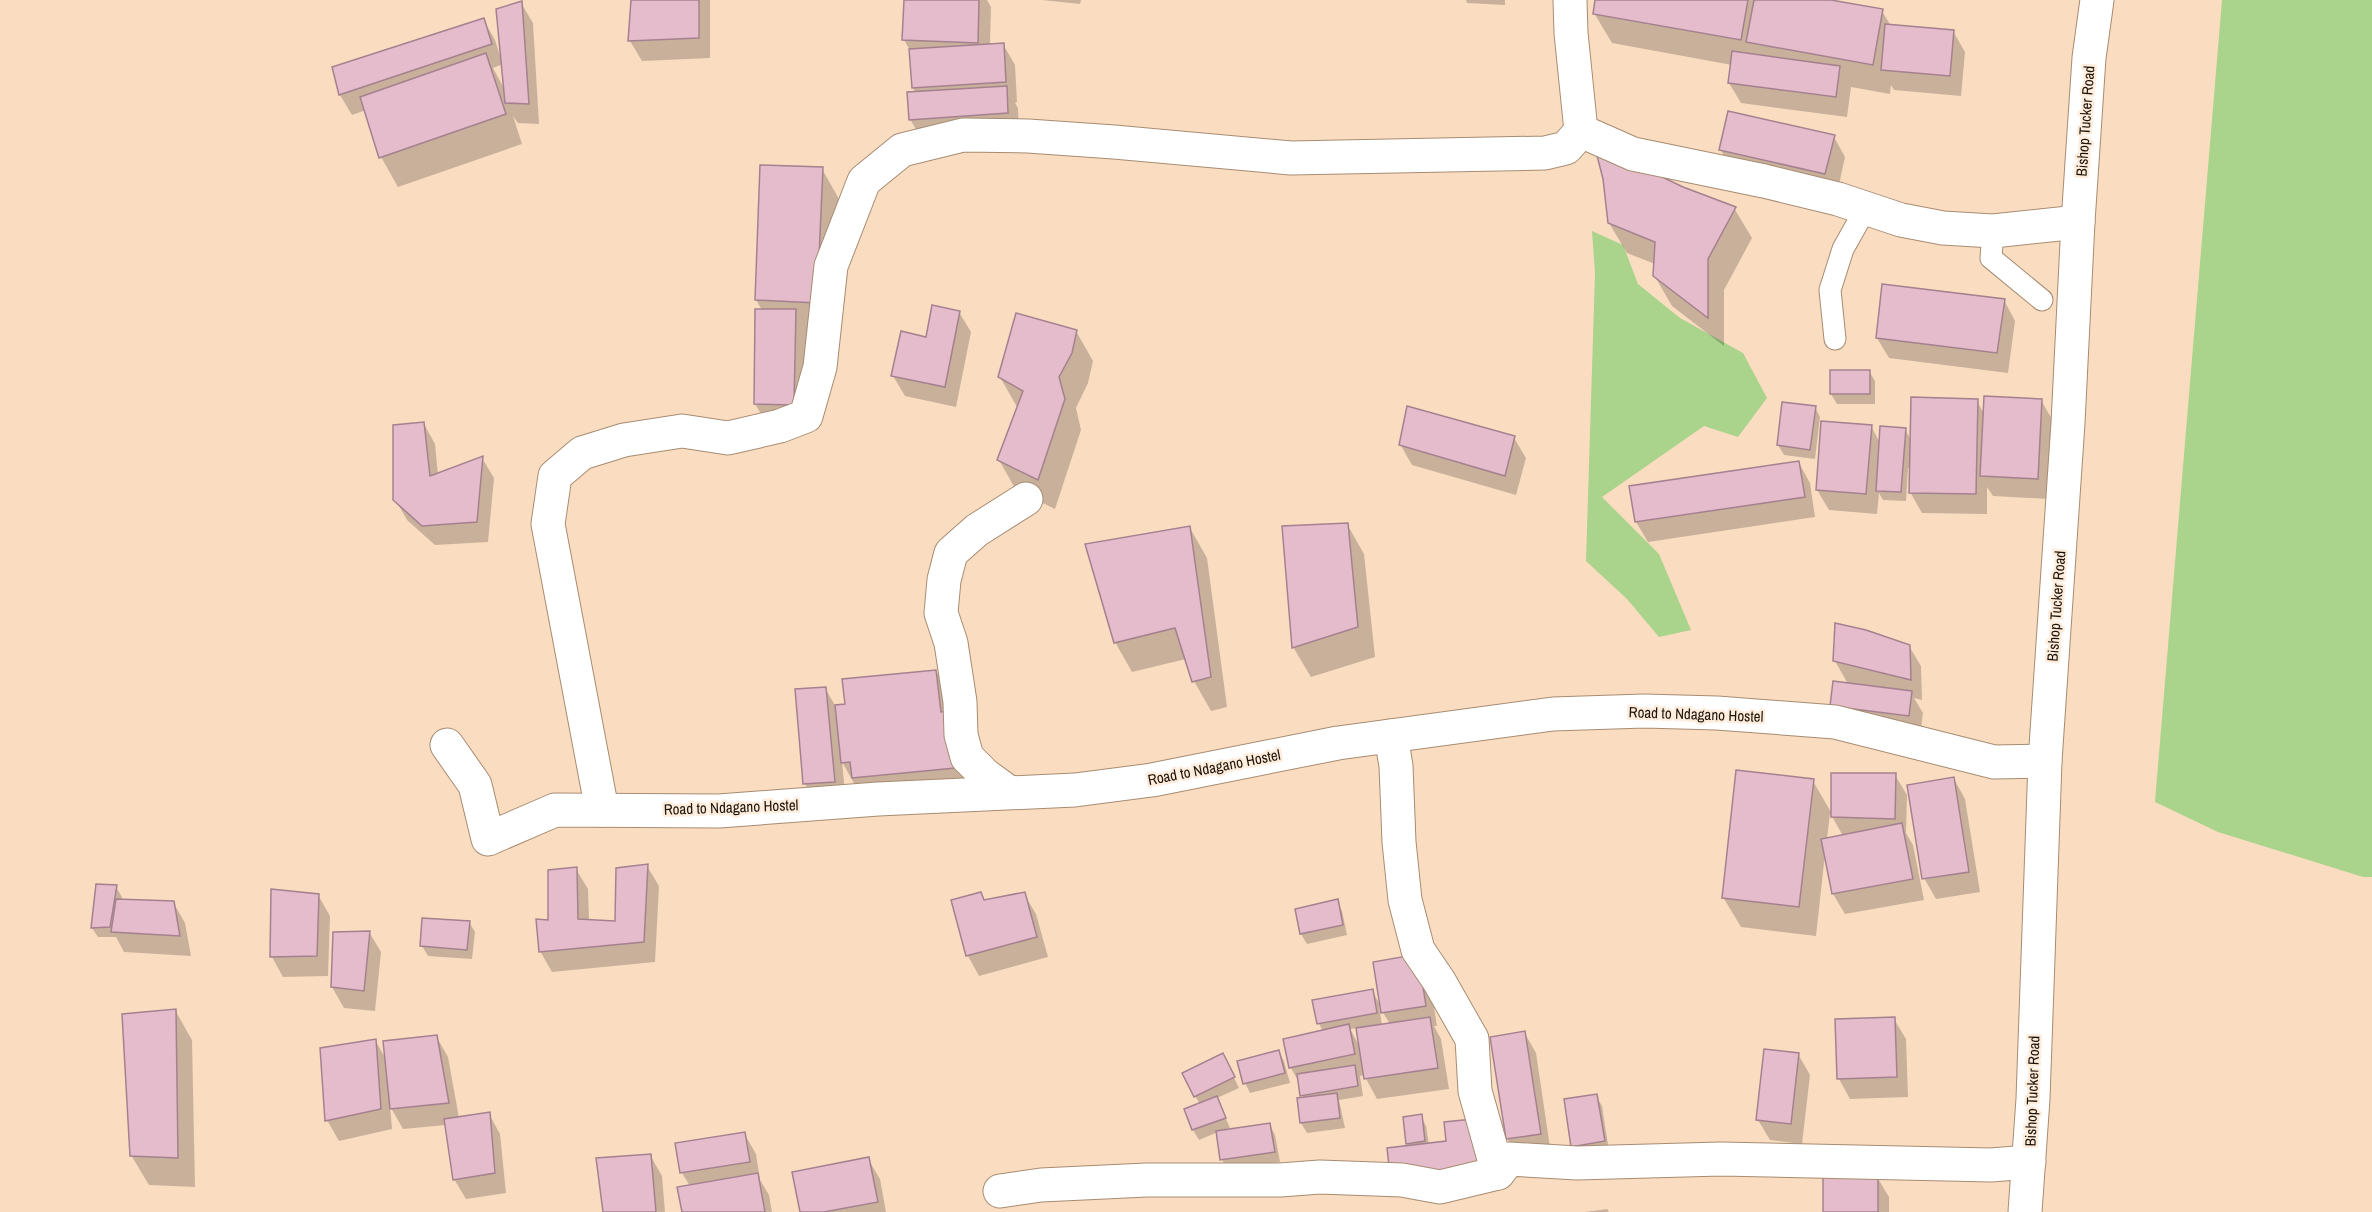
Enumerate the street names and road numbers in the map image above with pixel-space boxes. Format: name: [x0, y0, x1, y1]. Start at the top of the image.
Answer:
street label: Bishop Tucker Road: [2071, 65, 2099, 177]
street label: Bishop Tucker Road: [2042, 550, 2070, 662]
street label: Road to Ndagano Hostel: [1628, 701, 1764, 727]
street label: Road to Ndagano Hostel: [1146, 744, 1282, 790]
street label: Road to Ndagano Hostel: [663, 794, 799, 820]
street label: Bishop Tucker Road: [2020, 1035, 2044, 1147]

